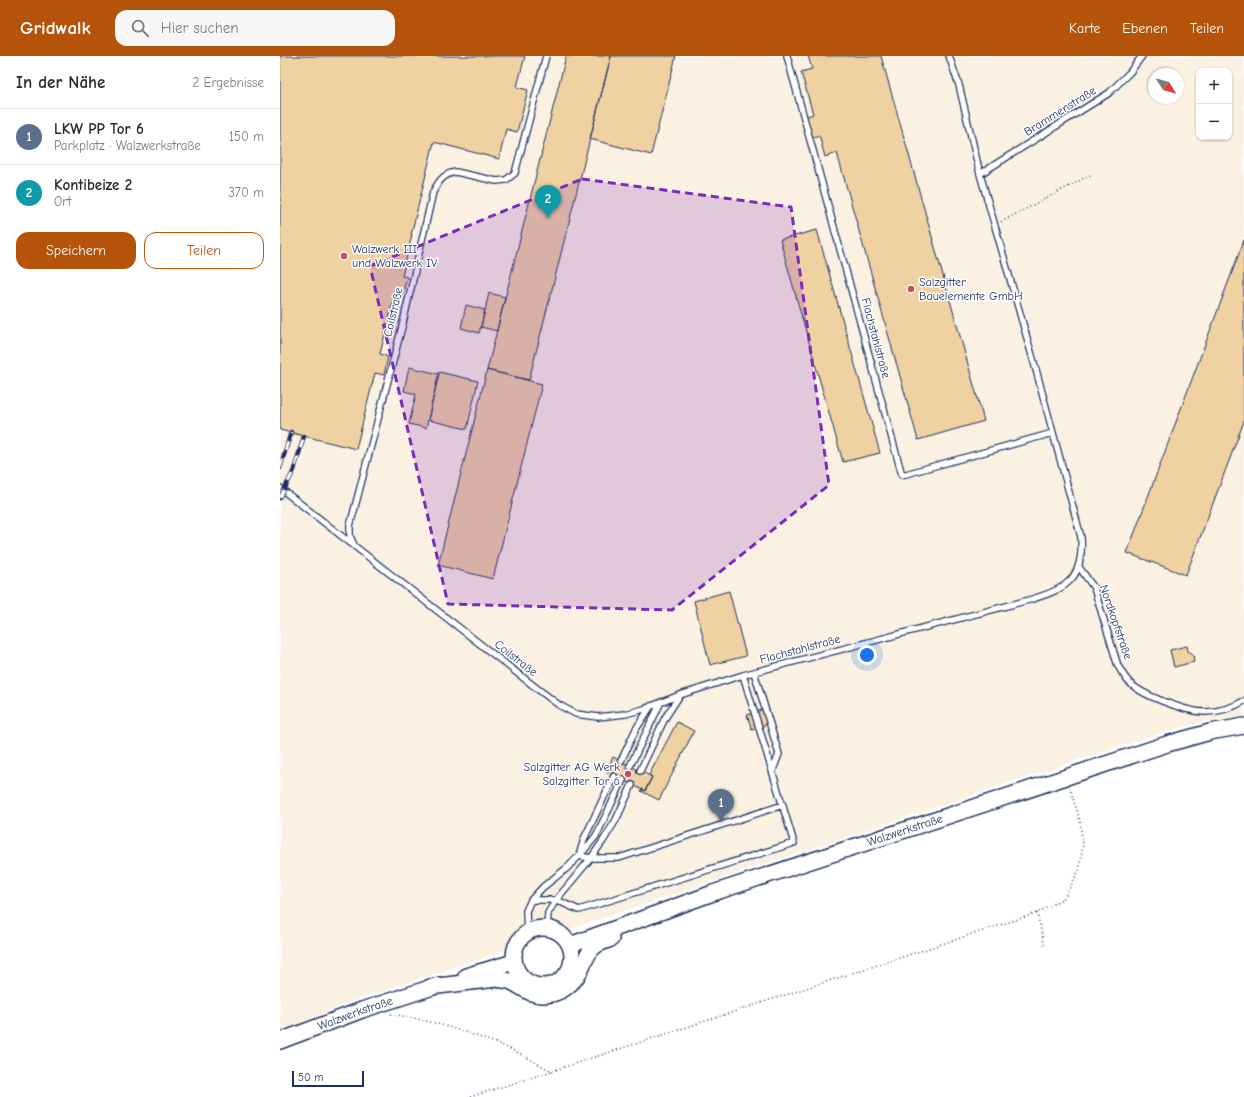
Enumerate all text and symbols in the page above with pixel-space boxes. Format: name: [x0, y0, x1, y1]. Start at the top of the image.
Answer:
search box: [115, 10, 395, 46]
text: Gridwalk: [20, 17, 91, 39]
icon: search: [129, 17, 151, 39]
text: Hier suchen: [161, 19, 239, 37]
text: Karte: [1069, 20, 1100, 37]
text: Ebenen: [1122, 20, 1168, 37]
text: Teilen: [1190, 20, 1224, 37]
north arrow: [1148, 68, 1184, 104]
map controls: [1196, 68, 1232, 140]
button: +: [1196, 68, 1232, 104]
text: In der Nähe: [16, 73, 105, 92]
text: 2 Ergebnisse: [192, 75, 264, 90]
street label: Brammenstraße: [1021, 83, 1099, 139]
button: −: [1196, 104, 1232, 140]
text: LKW PP Tor 6: [54, 120, 144, 138]
text: 1: [26, 129, 32, 144]
text: 150 m: [229, 129, 264, 144]
text: Parkplatz · Walzwerkstraße: [54, 138, 201, 153]
text: Kontibeize 2: [54, 176, 132, 194]
text: 2: [26, 185, 32, 200]
text: 370 m: [228, 185, 264, 200]
pin: 2: [535, 185, 561, 218]
text: Ort: [54, 194, 71, 209]
button: Speichern: [16, 232, 136, 269]
button: Teilen: [144, 232, 264, 269]
place label: Walzwerk III und Walzwerk IV: [352, 242, 438, 270]
marker: Walzwerk III und Walzwerk IV: [339, 251, 349, 261]
place label: Salzgitter Bauelemente GmbH: [919, 275, 1023, 303]
marker: Salzgitter Bauelemente GmbH: [906, 284, 916, 294]
street label: Coilstraße: [380, 286, 406, 338]
street label: Flachstahlstraße: [859, 296, 893, 380]
street label: Nordkopfstraße: [1097, 583, 1135, 661]
street label: Flachstahlstraße: [758, 632, 842, 666]
street label: Coilstraße: [492, 637, 540, 679]
your location: [857, 645, 877, 665]
place label: Salzgitter AG Werk Salzgitter Tor 6: [524, 760, 620, 788]
marker: Salzgitter AG Werk Salzgitter Tor 6: [623, 769, 633, 779]
pin: 1: [708, 789, 734, 822]
street label: Walzwerkstraße: [865, 811, 944, 849]
street label: Walzwerkstraße: [316, 994, 394, 1033]
scale bar: [292, 1069, 364, 1088]
text: 50 m: [298, 1071, 323, 1084]

